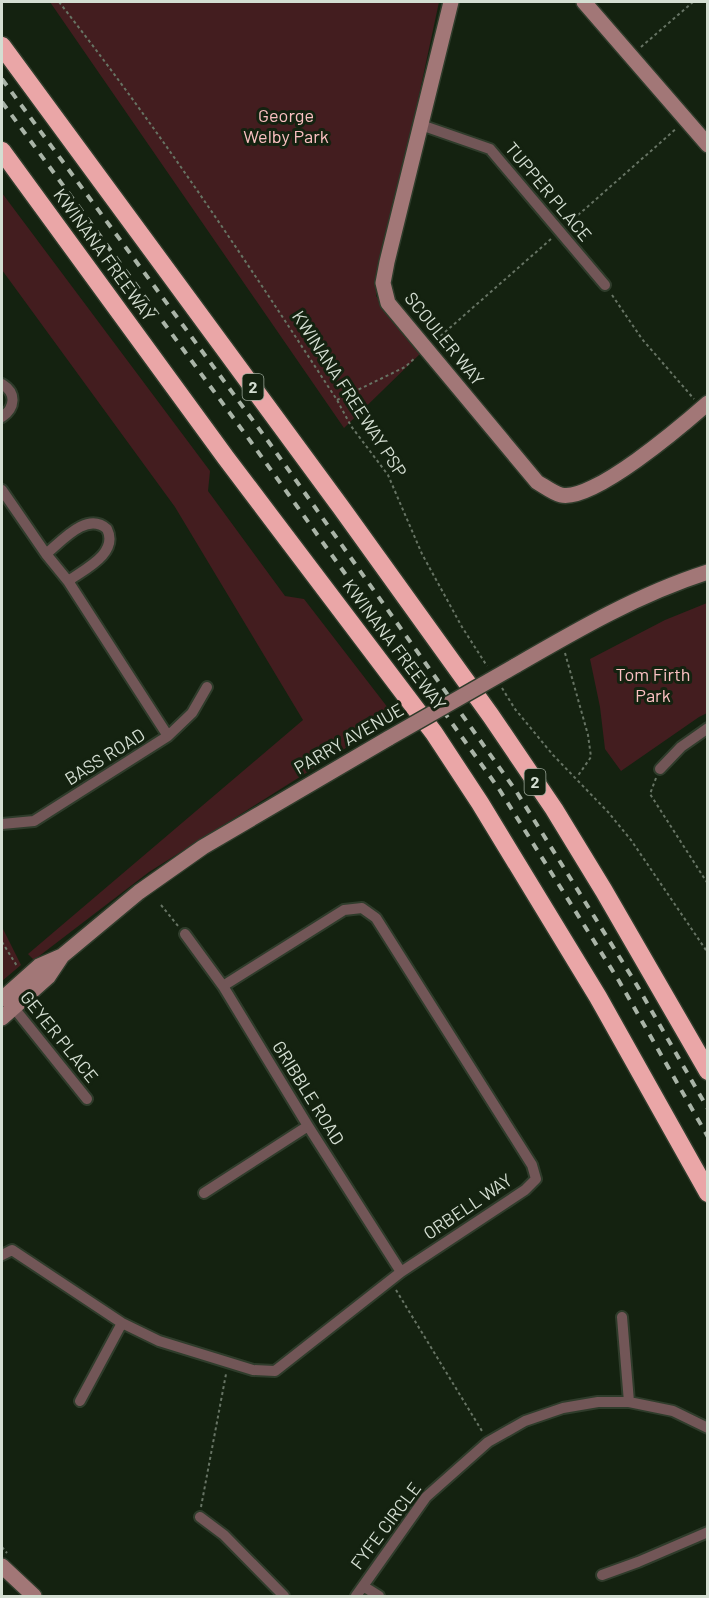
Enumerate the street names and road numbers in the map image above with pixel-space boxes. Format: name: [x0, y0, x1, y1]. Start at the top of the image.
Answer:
street label: TUPPER PLACE: [501, 137, 597, 245]
street label: KWINANA FREEWAY: [49, 184, 160, 325]
street label: SCOULER WAY: [400, 287, 489, 390]
street label: KWINANA FREEWAY PSP: [288, 306, 412, 481]
road number: 2: [242, 374, 264, 400]
street label: KWINANA FREEWAY: [338, 574, 451, 714]
street label: PARRY AVENUE: [290, 698, 407, 778]
street label: BASS ROAD: [60, 723, 148, 789]
road number: 2: [524, 769, 546, 795]
street label: GEYER PLACE: [16, 986, 103, 1087]
street label: GRIBBLE ROAD: [268, 1037, 350, 1148]
street label: ORBELL WAY: [419, 1168, 516, 1244]
street label: FYFE CIRCLE: [345, 1477, 425, 1573]

